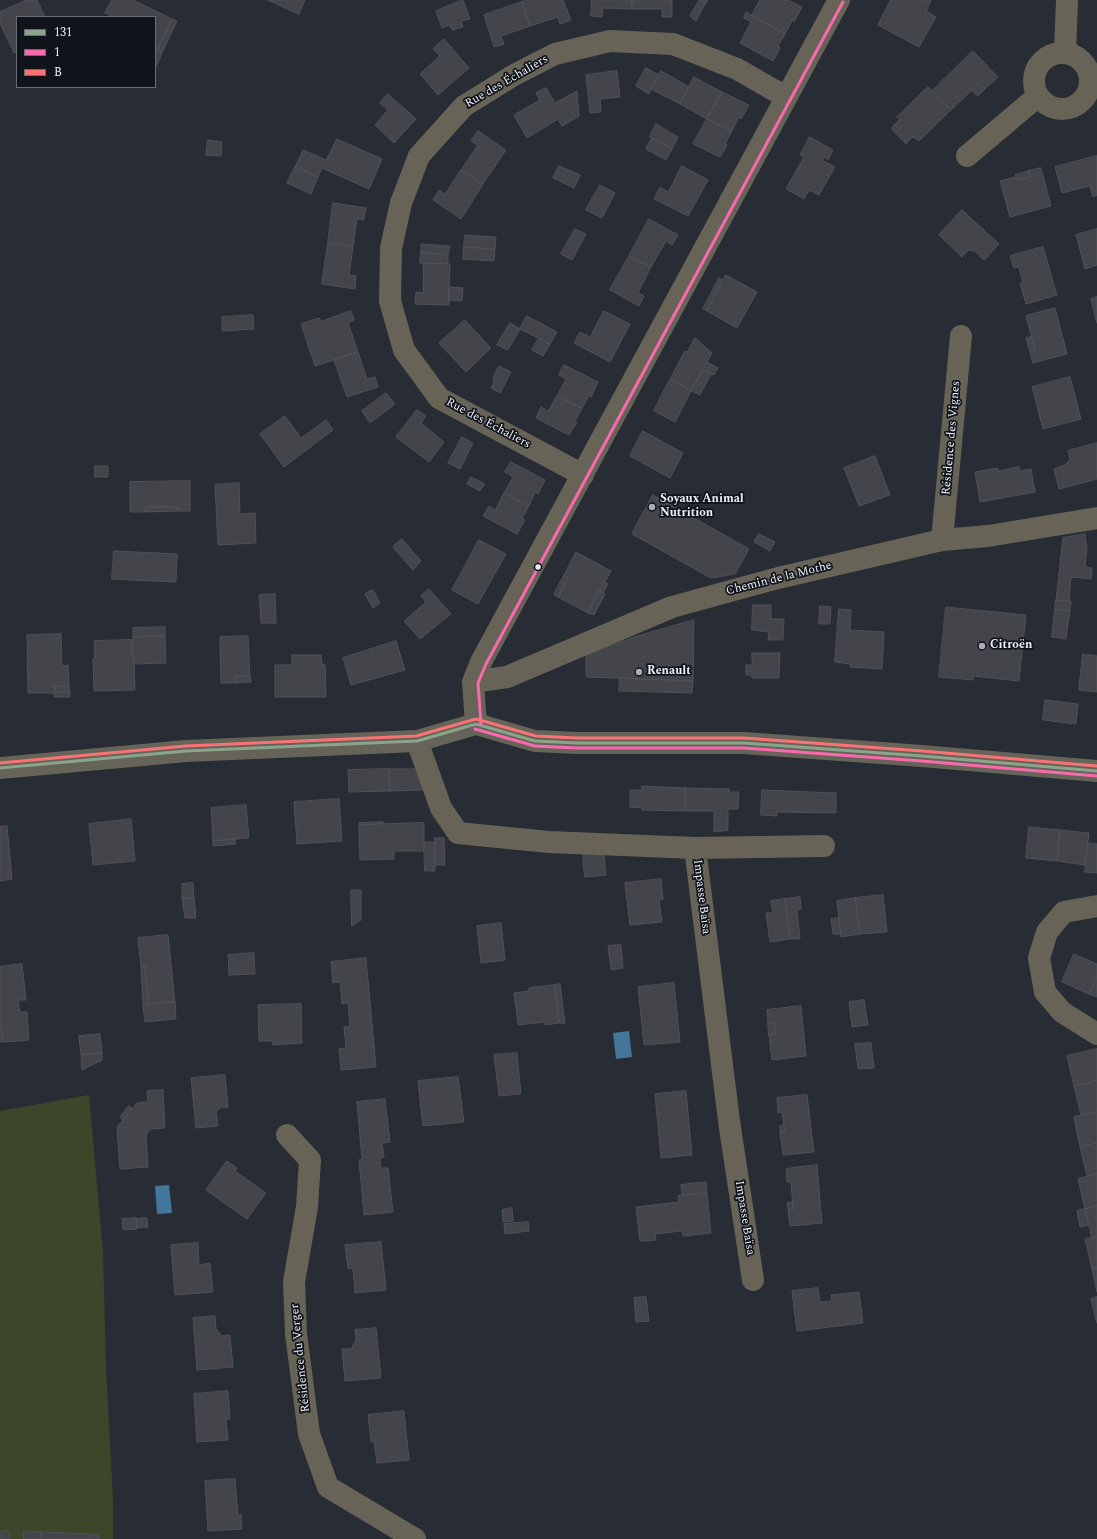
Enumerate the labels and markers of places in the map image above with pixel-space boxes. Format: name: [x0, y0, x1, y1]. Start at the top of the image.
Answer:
place label: Soyaux Animal Nutrition: [660, 493, 744, 521]
marker: Soyaux Animal Nutrition: [647, 502, 657, 512]
unlabelled marker: [533, 562, 543, 572]
place label: Citroën: [990, 639, 1032, 653]
marker: Citroën: [977, 641, 987, 651]
place label: Renault: [647, 665, 691, 679]
marker: Renault: [634, 667, 644, 677]

